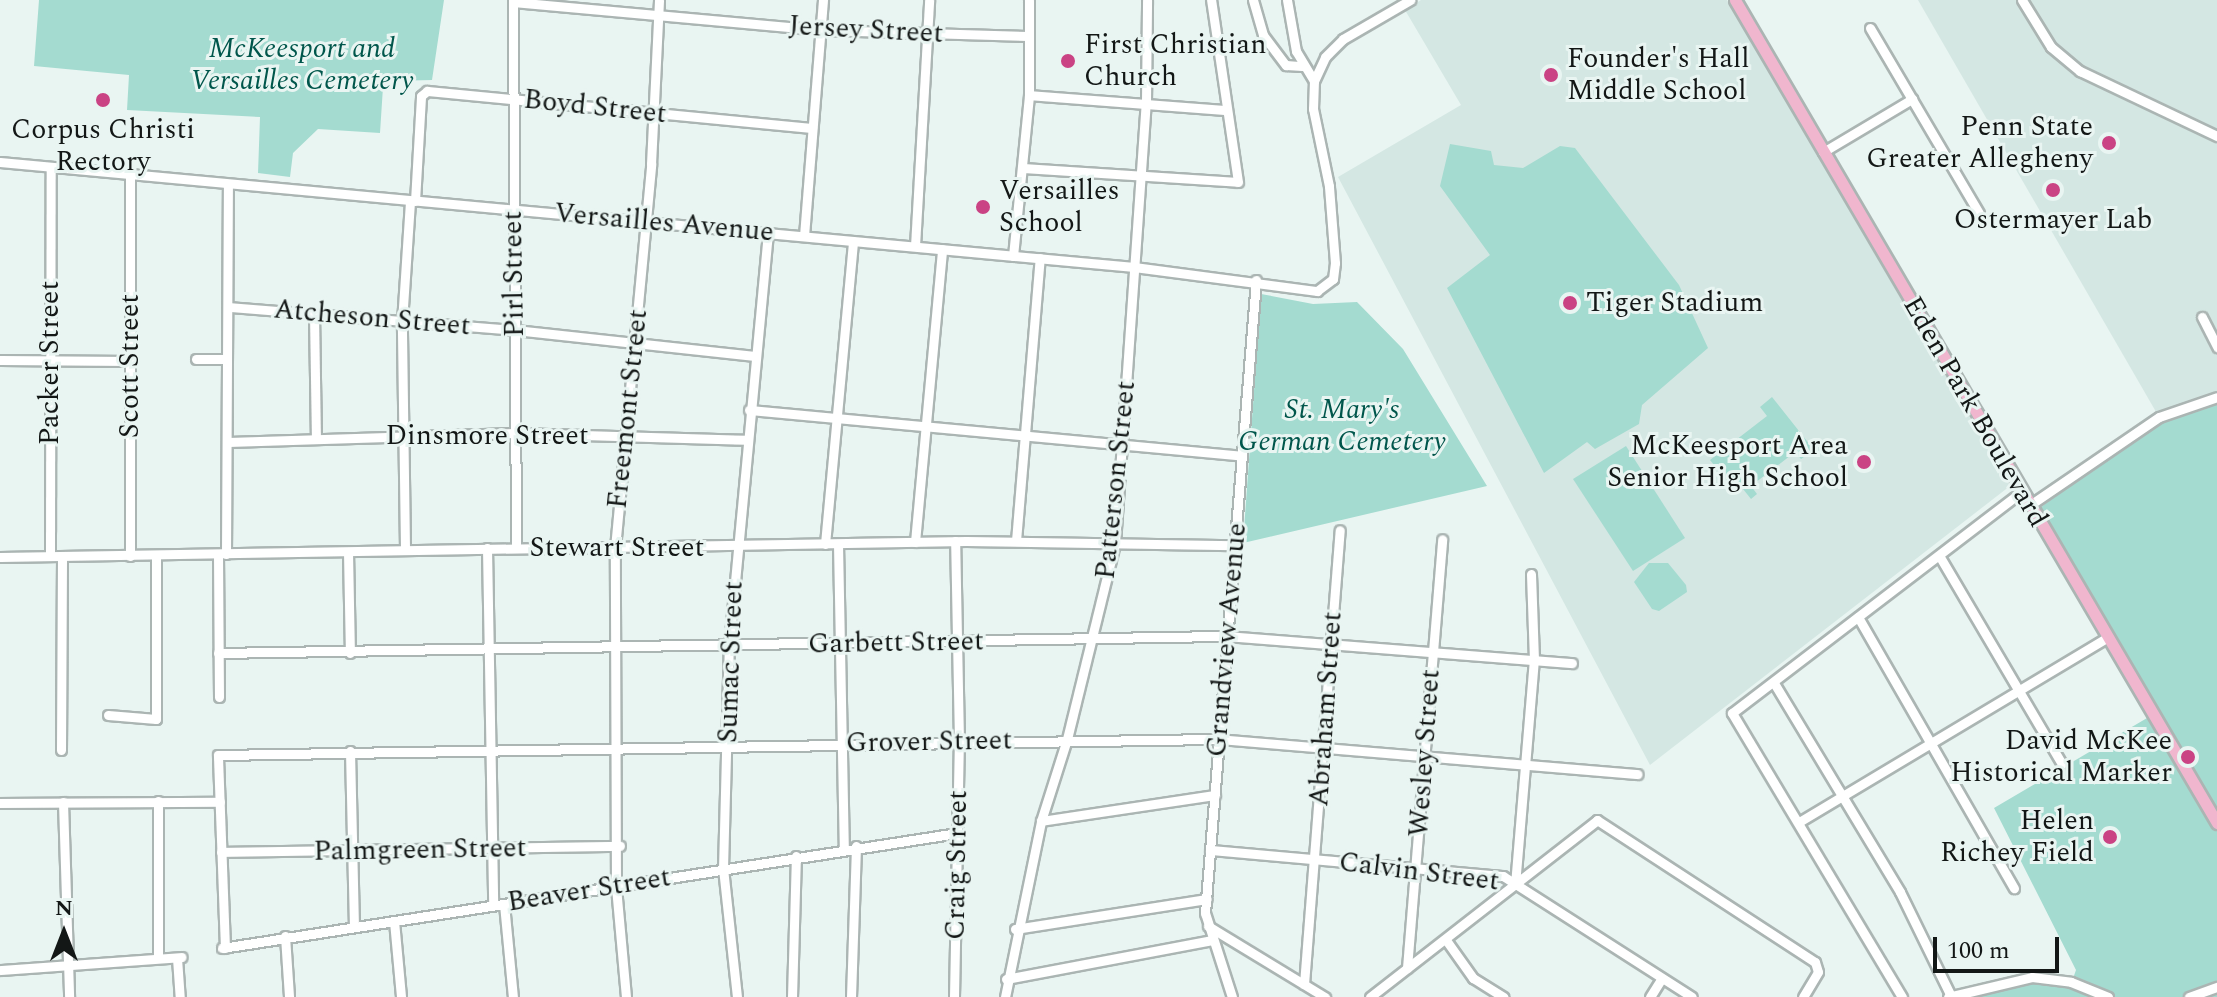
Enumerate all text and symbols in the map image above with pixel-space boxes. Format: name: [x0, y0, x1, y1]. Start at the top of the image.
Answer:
street label: Jersey Street: [788, 9, 944, 51]
place label: First Christian Church: [1084, 28, 1267, 94]
park label: McKeesport and Versailles Cemetery: [190, 32, 414, 98]
place label: Founder's Hall Middle School: [1567, 42, 1750, 108]
marker: First Christian Church: [1059, 52, 1077, 70]
marker: Founder's Hall Middle School: [1542, 66, 1560, 84]
street label: Boyd Street: [522, 83, 668, 131]
marker: Corpus Christi Rectory: [94, 91, 112, 109]
place label: Penn State Greater Allegheny: [1866, 110, 2093, 176]
place label: Corpus Christi Rectory: [11, 113, 195, 179]
marker: Penn State Greater Allegheny: [2100, 134, 2118, 152]
place label: Versailles School: [999, 174, 1120, 240]
marker: Ostermayer Lab: [2044, 181, 2062, 199]
street label: Versailles Avenue: [553, 197, 775, 249]
marker: Versailles School: [974, 198, 992, 216]
place label: Ostermayer Lab: [1954, 203, 2152, 237]
street label: Pirl Street: [496, 210, 532, 338]
street label: Packer Street: [33, 281, 67, 445]
place label: Tiger Stadium: [1586, 286, 1763, 320]
street label: Eden Park Boulevard: [1895, 291, 2055, 533]
street label: Atcheson Street: [272, 293, 472, 343]
street label: Scott Street: [113, 294, 147, 438]
marker: Tiger Stadium: [1561, 294, 1579, 312]
street label: Freemont Street: [601, 308, 655, 510]
street label: Patterson Street: [1089, 379, 1143, 581]
park label: St. Mary's German Cemetery: [1238, 393, 1446, 459]
street label: Dinsmore Street: [385, 419, 589, 453]
place label: McKeesport Area Senior High School: [1607, 429, 1848, 495]
marker: McKeesport Area Senior High School: [1855, 453, 1873, 471]
street label: Grandview Avenue: [1200, 522, 1254, 758]
street label: Stewart Street: [530, 531, 704, 565]
street label: Sumac Street: [711, 580, 751, 744]
street label: Abraham Street: [1302, 610, 1350, 808]
street label: Garbett Street: [808, 625, 984, 661]
street label: Wesley Street: [1402, 668, 1448, 838]
street label: Grover Street: [846, 724, 1012, 760]
place label: David McKee Historical Marker: [1950, 724, 2172, 790]
marker: David McKee Historical Marker: [2179, 748, 2197, 766]
street label: Craig Street: [939, 790, 975, 940]
place label: Helen Richey Field: [1940, 804, 2094, 870]
marker: Helen Richey Field: [2101, 828, 2119, 846]
street label: Palmgreen Street: [313, 831, 527, 869]
street label: Calvin Street: [1337, 846, 1501, 898]
street label: Beaver Street: [505, 861, 673, 919]
text: N: [55, 892, 73, 925]
north arrow: [24, 893, 104, 973]
scale bar: [1937, 921, 2063, 971]
text: 100 m: [1947, 933, 2010, 969]

